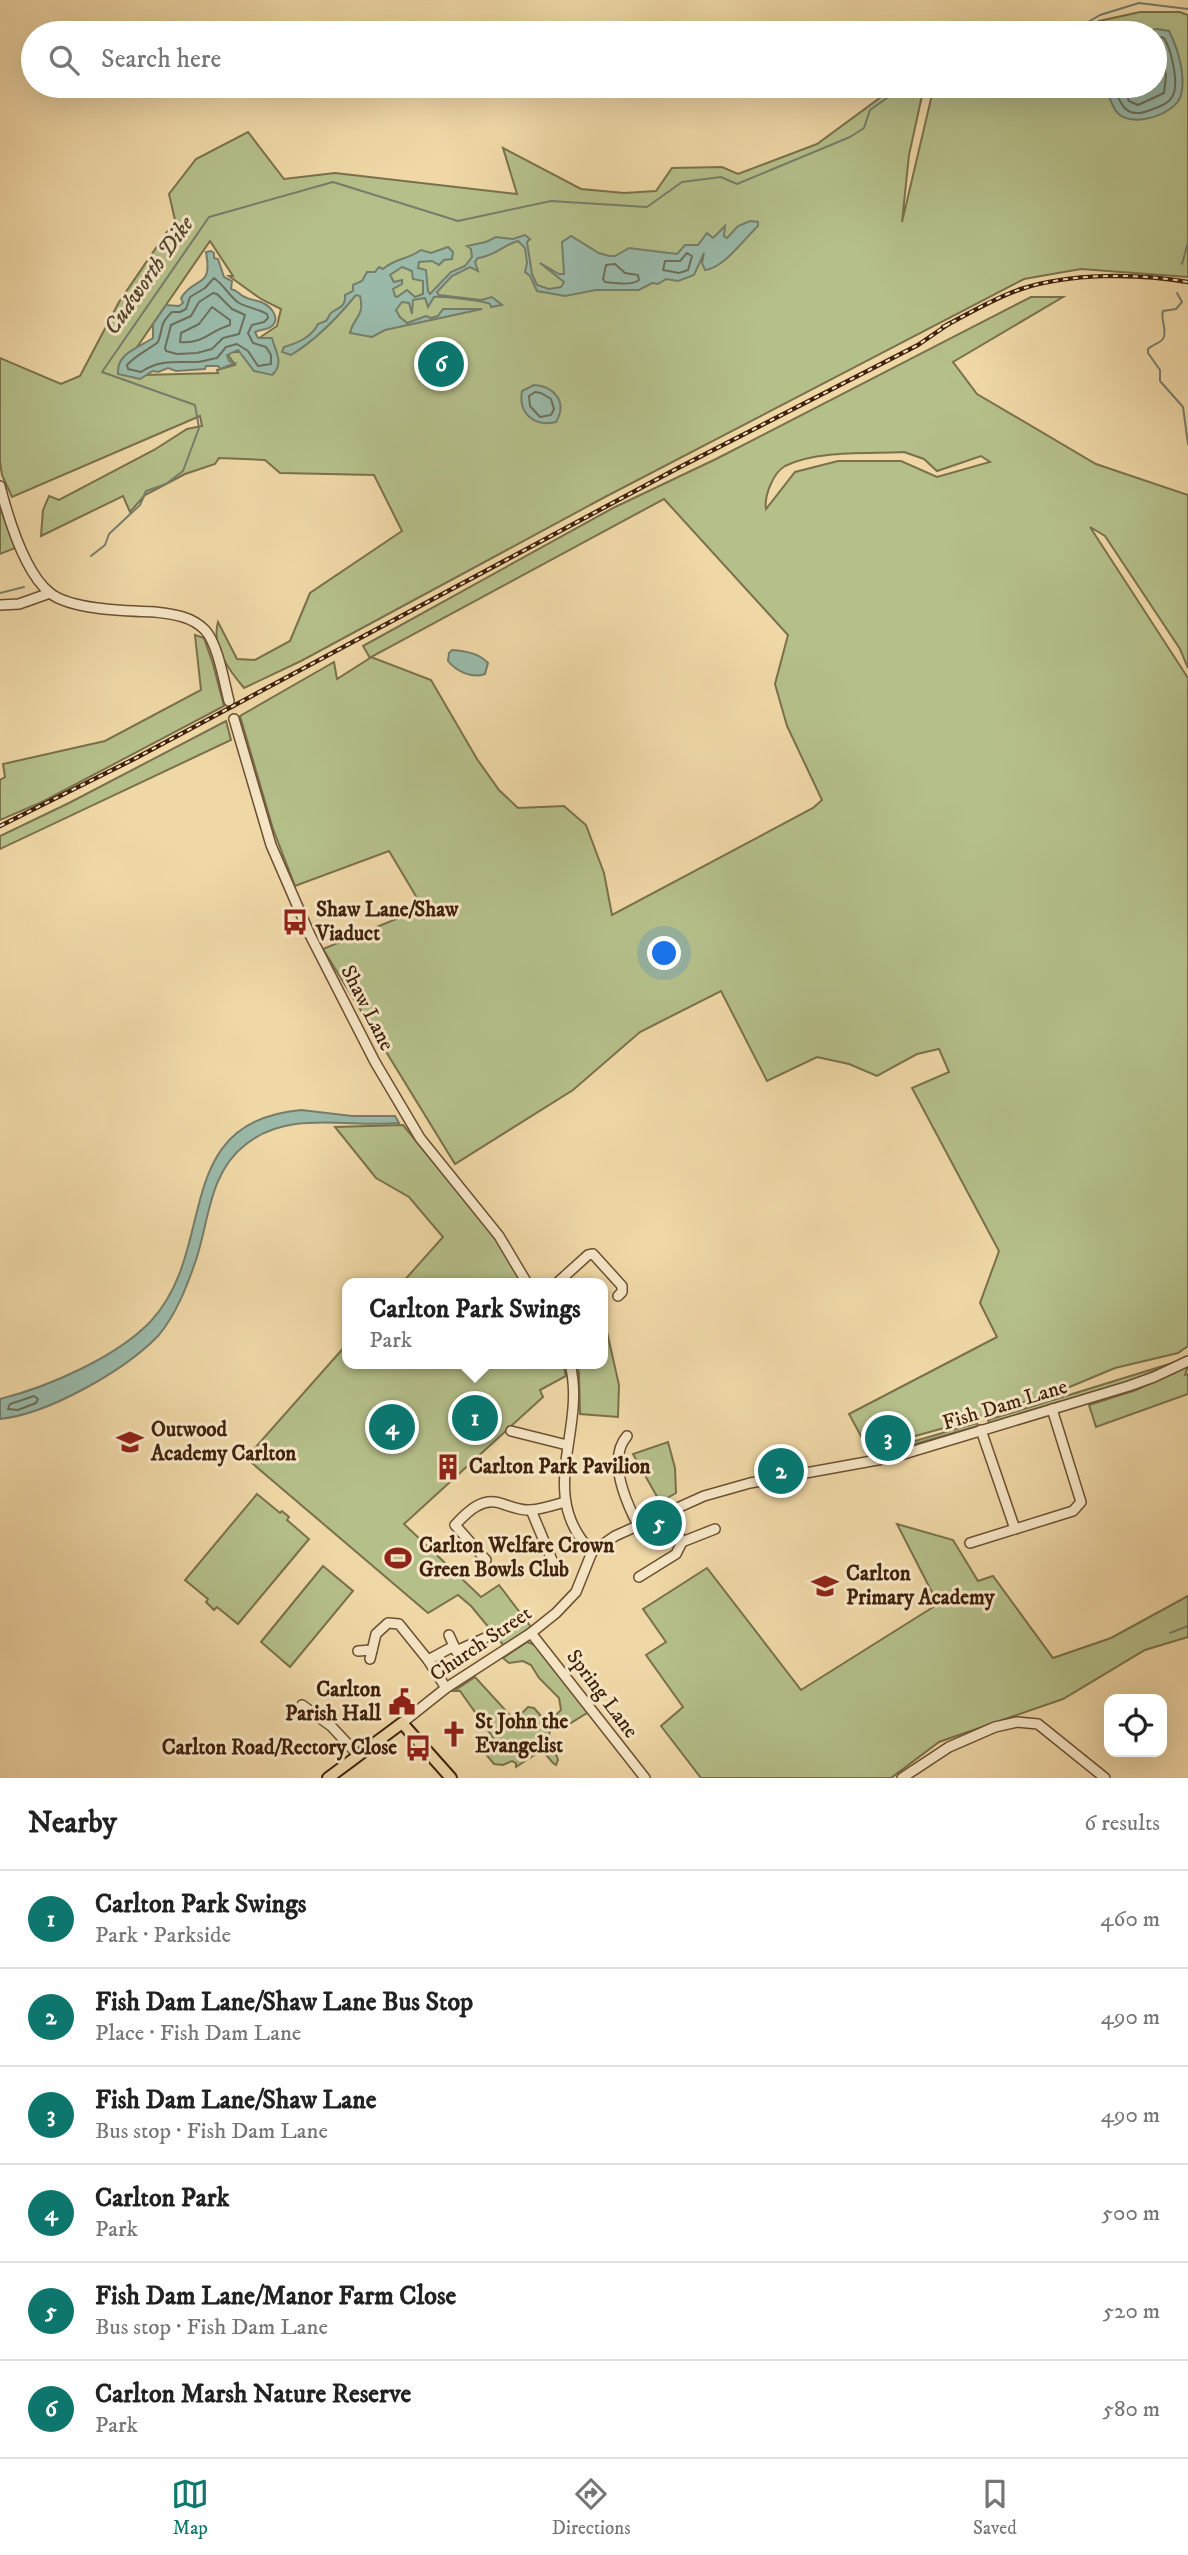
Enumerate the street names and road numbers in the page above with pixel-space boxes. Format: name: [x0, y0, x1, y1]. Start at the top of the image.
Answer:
street label: Shaw Lane: [334, 961, 400, 1055]
street label: Fish Dam Lane: [939, 1374, 1071, 1436]
street label: Church Street: [425, 1600, 537, 1687]
street label: Spring Lane: [560, 1645, 644, 1744]

